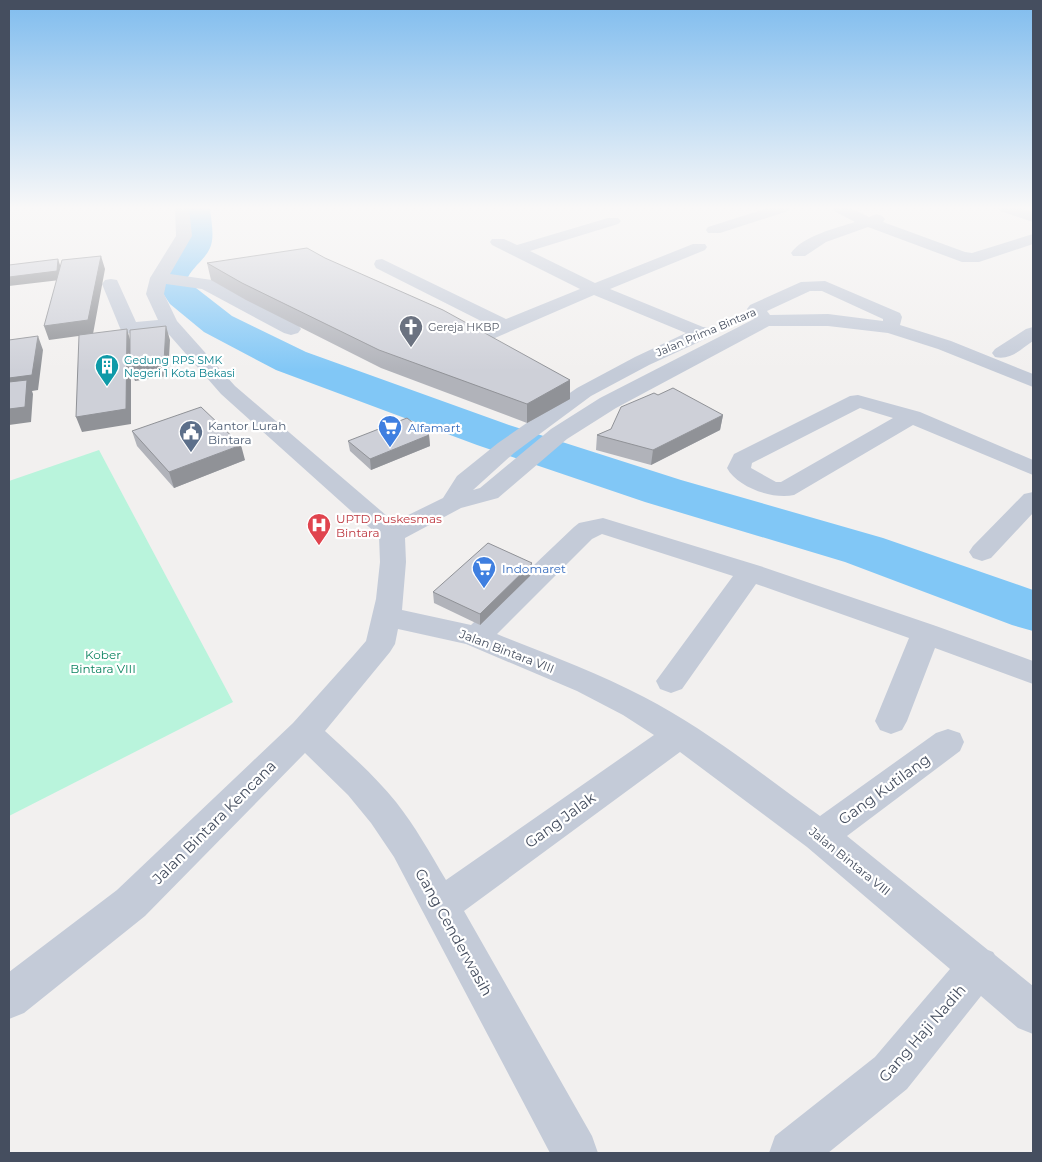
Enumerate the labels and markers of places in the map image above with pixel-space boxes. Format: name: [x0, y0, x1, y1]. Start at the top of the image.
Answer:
church icon: Gereja HKBP: [398, 314, 424, 348]
place label: Gereja HKBP: [428, 320, 499, 334]
building icon: Gedung RPS SMK Negeri 1 Kota Bekasi: [94, 353, 120, 387]
place label: Gedung RPS SMK Negeri 1 Kota Bekasi: [124, 353, 235, 380]
supermarket icon: Alfamart: [377, 414, 403, 448]
place label: Kantor Lurah Bintara: [208, 418, 286, 447]
public building icon: Kantor Lurah Bintara: [178, 419, 204, 453]
place label: Alfamart: [408, 420, 461, 435]
place label: UPTD Puskesmas Bintara: [336, 511, 442, 540]
hospital icon: UPTD Puskesmas Bintara: [306, 512, 332, 546]
supermarket icon: Indomaret: [471, 555, 497, 589]
place label: Indomaret: [502, 561, 566, 576]

